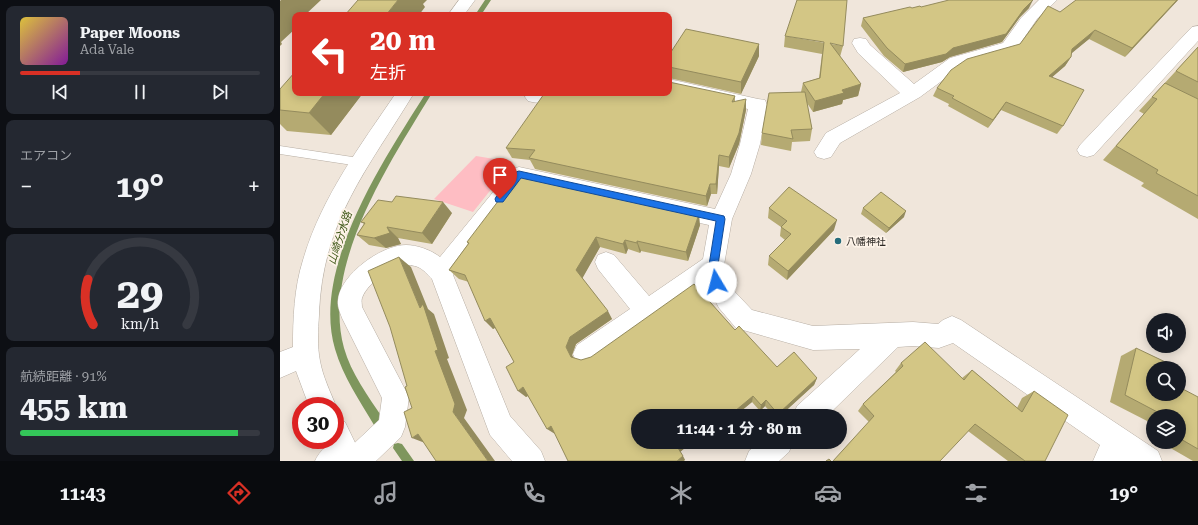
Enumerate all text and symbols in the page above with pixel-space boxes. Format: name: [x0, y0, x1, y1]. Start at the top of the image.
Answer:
text: Paper Moons: [80, 24, 180, 42]
text: 20 m: [370, 24, 435, 57]
icon: left: [304, 28, 356, 80]
text: Ada Vale: [80, 42, 134, 57]
text: 左折: [370, 62, 406, 83]
icon: previous: [49, 81, 71, 103]
icon: pause: [129, 81, 151, 103]
icon: next: [209, 81, 231, 103]
text: エアコン: [20, 148, 72, 163]
pin: [483, 158, 517, 199]
icon: arrive: [489, 164, 511, 186]
text: 19°: [116, 169, 164, 204]
text: −: [20, 174, 32, 199]
text: +: [248, 174, 260, 199]
water label: 山崎分水路: [325, 209, 355, 266]
marker: 八幡神社: [833, 236, 843, 246]
place label: 八幡神社: [846, 236, 886, 247]
position arrow: [695, 261, 737, 303]
text: 29: [117, 269, 163, 318]
map controls: [1146, 313, 1186, 449]
button: sound: [1146, 313, 1186, 353]
text: km/h: [121, 316, 159, 332]
button: search: [1146, 361, 1186, 401]
text: 航続距離 · 91%: [20, 369, 107, 384]
text: 455 km: [20, 390, 128, 425]
speed limit sign: 30: [292, 397, 344, 449]
button: layers: [1146, 409, 1186, 449]
text: 11:44 · 1 分 · 80 m: [676, 420, 802, 438]
icon: directions: [225, 479, 253, 507]
icon: music: [372, 479, 400, 507]
icon: phone: [520, 479, 548, 507]
icon: climate: [667, 479, 695, 507]
icon: car: [814, 479, 842, 507]
icon: filters: [962, 479, 990, 507]
text: 11:43: [60, 483, 106, 504]
text: 19°: [1109, 483, 1138, 504]

